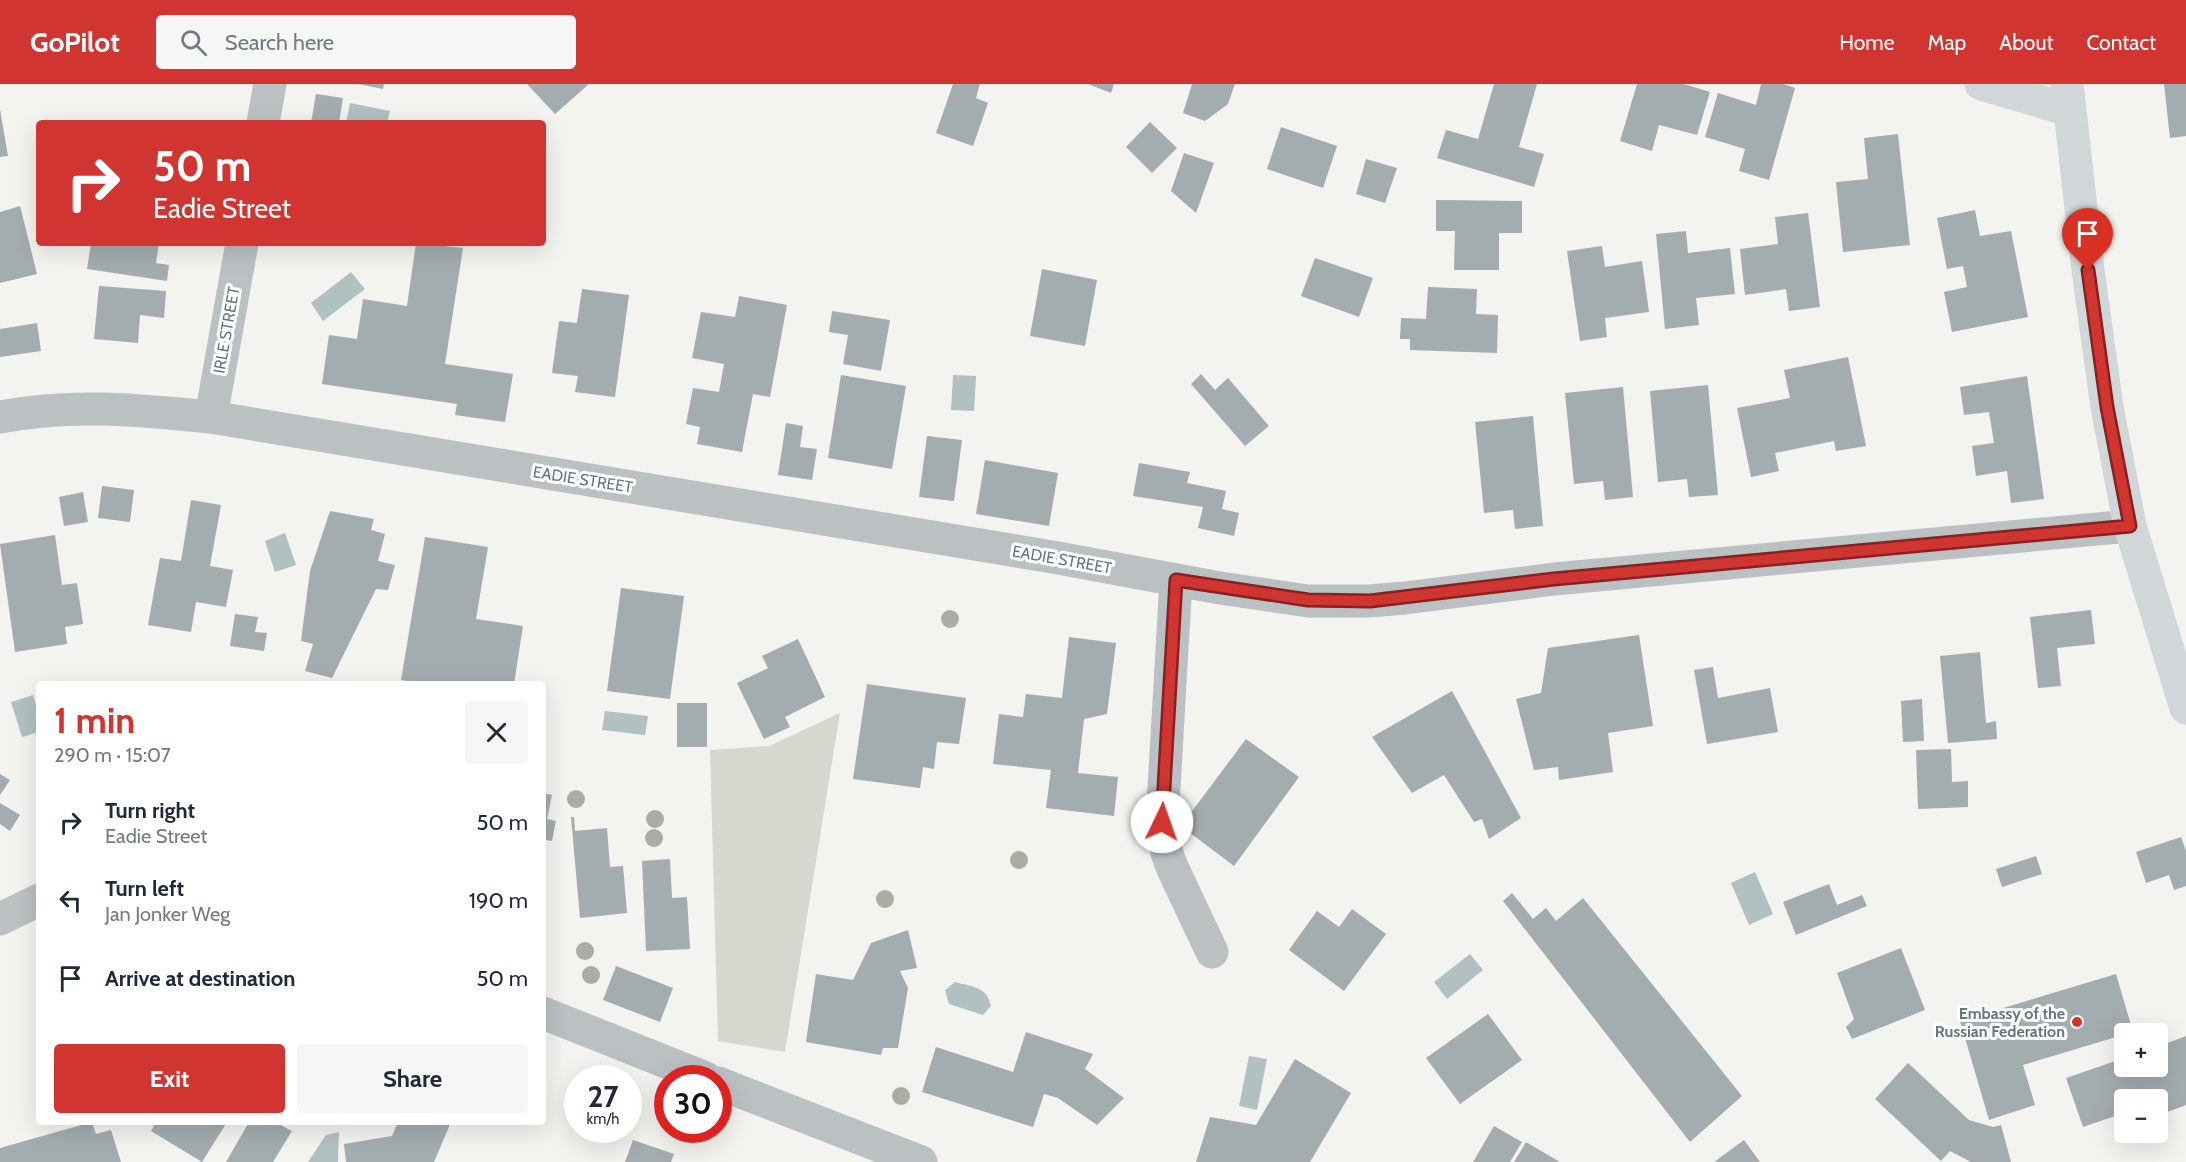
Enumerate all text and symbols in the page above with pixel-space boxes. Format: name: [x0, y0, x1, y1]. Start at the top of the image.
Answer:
search box: [156, 15, 576, 69]
text: GoPilot: [30, 25, 120, 59]
icon: search: [177, 26, 210, 59]
text: Search here: [225, 29, 334, 56]
text: Home: [1839, 30, 1895, 55]
text: Map: [1928, 30, 1966, 55]
text: About: [1999, 30, 2053, 55]
text: Contact: [2086, 30, 2156, 55]
text: 50 m: [153, 140, 251, 192]
icon: right: [54, 144, 132, 222]
text: Eadie Street: [153, 192, 291, 225]
pin: [2062, 208, 2113, 270]
icon: arrive: [2071, 217, 2104, 250]
street label: IRLE STREET: [209, 285, 244, 375]
street label: EADIE STREET: [532, 462, 635, 497]
street label: EADIE STREET: [1011, 541, 1114, 578]
text: 1 min: [54, 698, 135, 742]
button: close: [465, 701, 528, 764]
text: 290 m · 15:07: [54, 743, 171, 767]
position arrow: [1130, 790, 1194, 854]
text: Turn right: [105, 797, 195, 824]
icon: right: [54, 806, 87, 839]
text: 50 m: [476, 809, 528, 836]
text: Eadie Street: [105, 824, 207, 848]
text: Turn left: [105, 875, 184, 902]
icon: left: [54, 884, 87, 917]
text: 190 m: [469, 887, 528, 914]
text: Jan Jonker Weg: [105, 902, 230, 926]
icon: arrive: [54, 962, 87, 995]
text: Arrive at destination: [105, 965, 295, 992]
text: 50 m: [476, 965, 528, 992]
place label: Embassy of the Russian Federation: [1935, 1004, 2065, 1041]
marker: Embassy of the Russian Federation: [2070, 1015, 2084, 1029]
map controls: [2114, 1023, 2168, 1143]
button: +: [2114, 1023, 2168, 1077]
button: Exit: [54, 1044, 285, 1113]
button: Share: [297, 1044, 528, 1113]
speed limit sign: 30: [654, 1065, 732, 1143]
text: 27: [587, 1078, 619, 1115]
button: −: [2114, 1089, 2168, 1143]
text: km/h: [587, 1110, 619, 1128]

